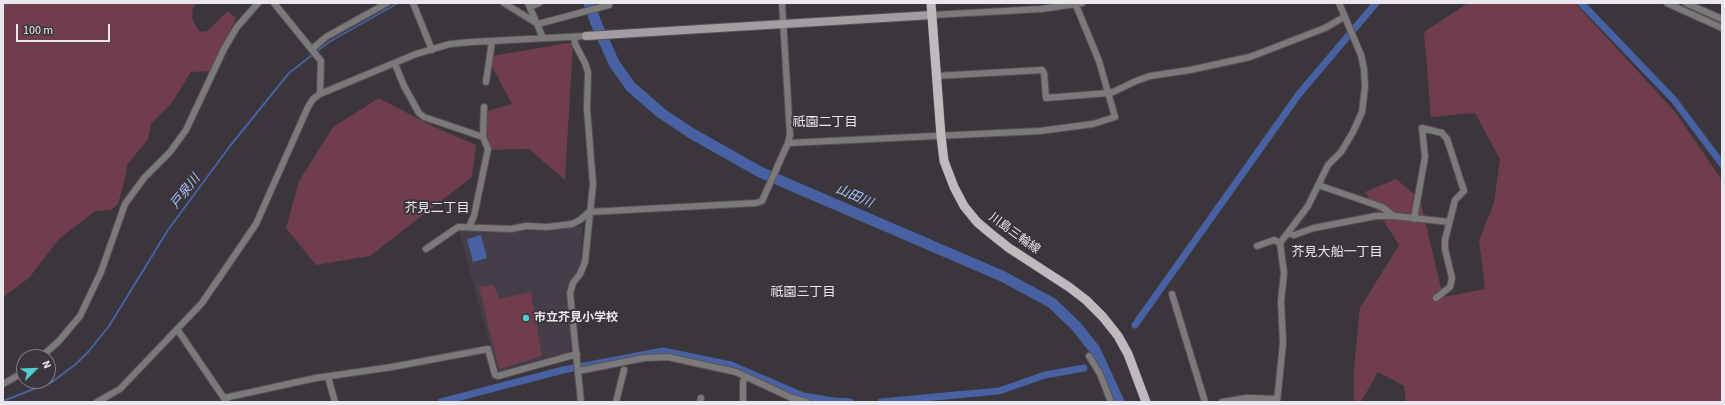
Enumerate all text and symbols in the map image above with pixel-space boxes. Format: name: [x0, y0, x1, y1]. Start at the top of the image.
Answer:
scale bar: [18, 16, 112, 42]
text: 100 m: [23, 22, 53, 39]
district label: 祇園二丁目: [793, 115, 857, 131]
water label: 戸泉川: [168, 172, 204, 212]
water label: 山田川: [833, 182, 875, 212]
district label: 芥見二丁目: [405, 201, 469, 217]
street label: 川島三輪線: [985, 211, 1043, 257]
district label: 芥見大船一丁目: [1292, 245, 1382, 261]
district label: 祇園三丁目: [771, 285, 835, 301]
place label: 市立芥見小学校: [534, 311, 618, 325]
marker: 市立芥見小学校: [521, 313, 531, 323]
north arrow: [16, 349, 56, 389]
text: N: [38, 358, 55, 371]

